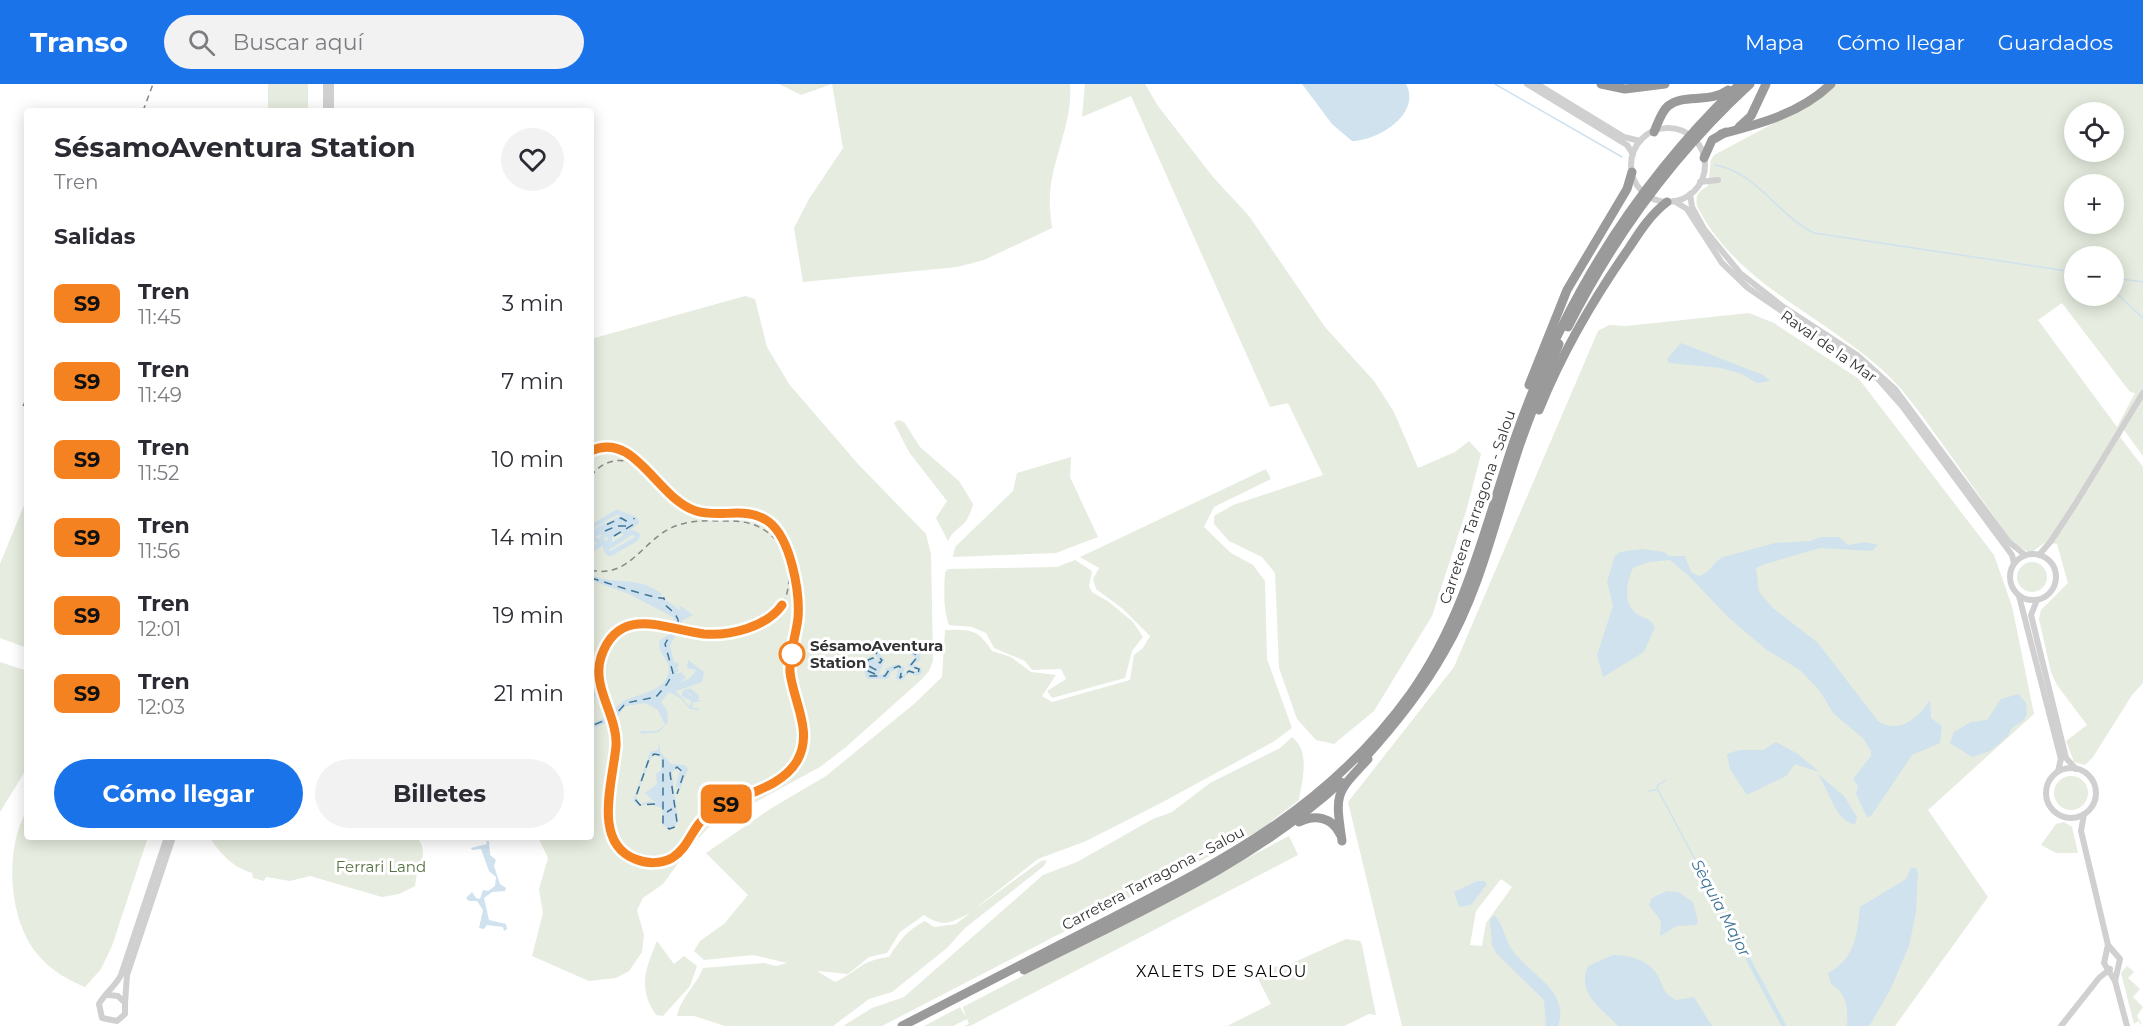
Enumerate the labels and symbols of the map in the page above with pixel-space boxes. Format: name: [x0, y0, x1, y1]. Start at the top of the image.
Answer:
street label: Raval de la Mar: [1777, 306, 1881, 386]
street label: Carretera Tarragona - Salou: [1435, 407, 1519, 607]
place label: SésamoAventura Station: [810, 636, 943, 672]
marker: SésamoAventura Station: [779, 641, 805, 667]
line badge: S9: [699, 784, 753, 824]
street label: Carretera Tarragona - Salou: [1058, 822, 1248, 934]
water label: Sèquia Major: [1687, 856, 1755, 960]
park label: Ferrari Land: [336, 857, 426, 876]
district label: XALETS DE SALOU: [1136, 962, 1308, 981]

